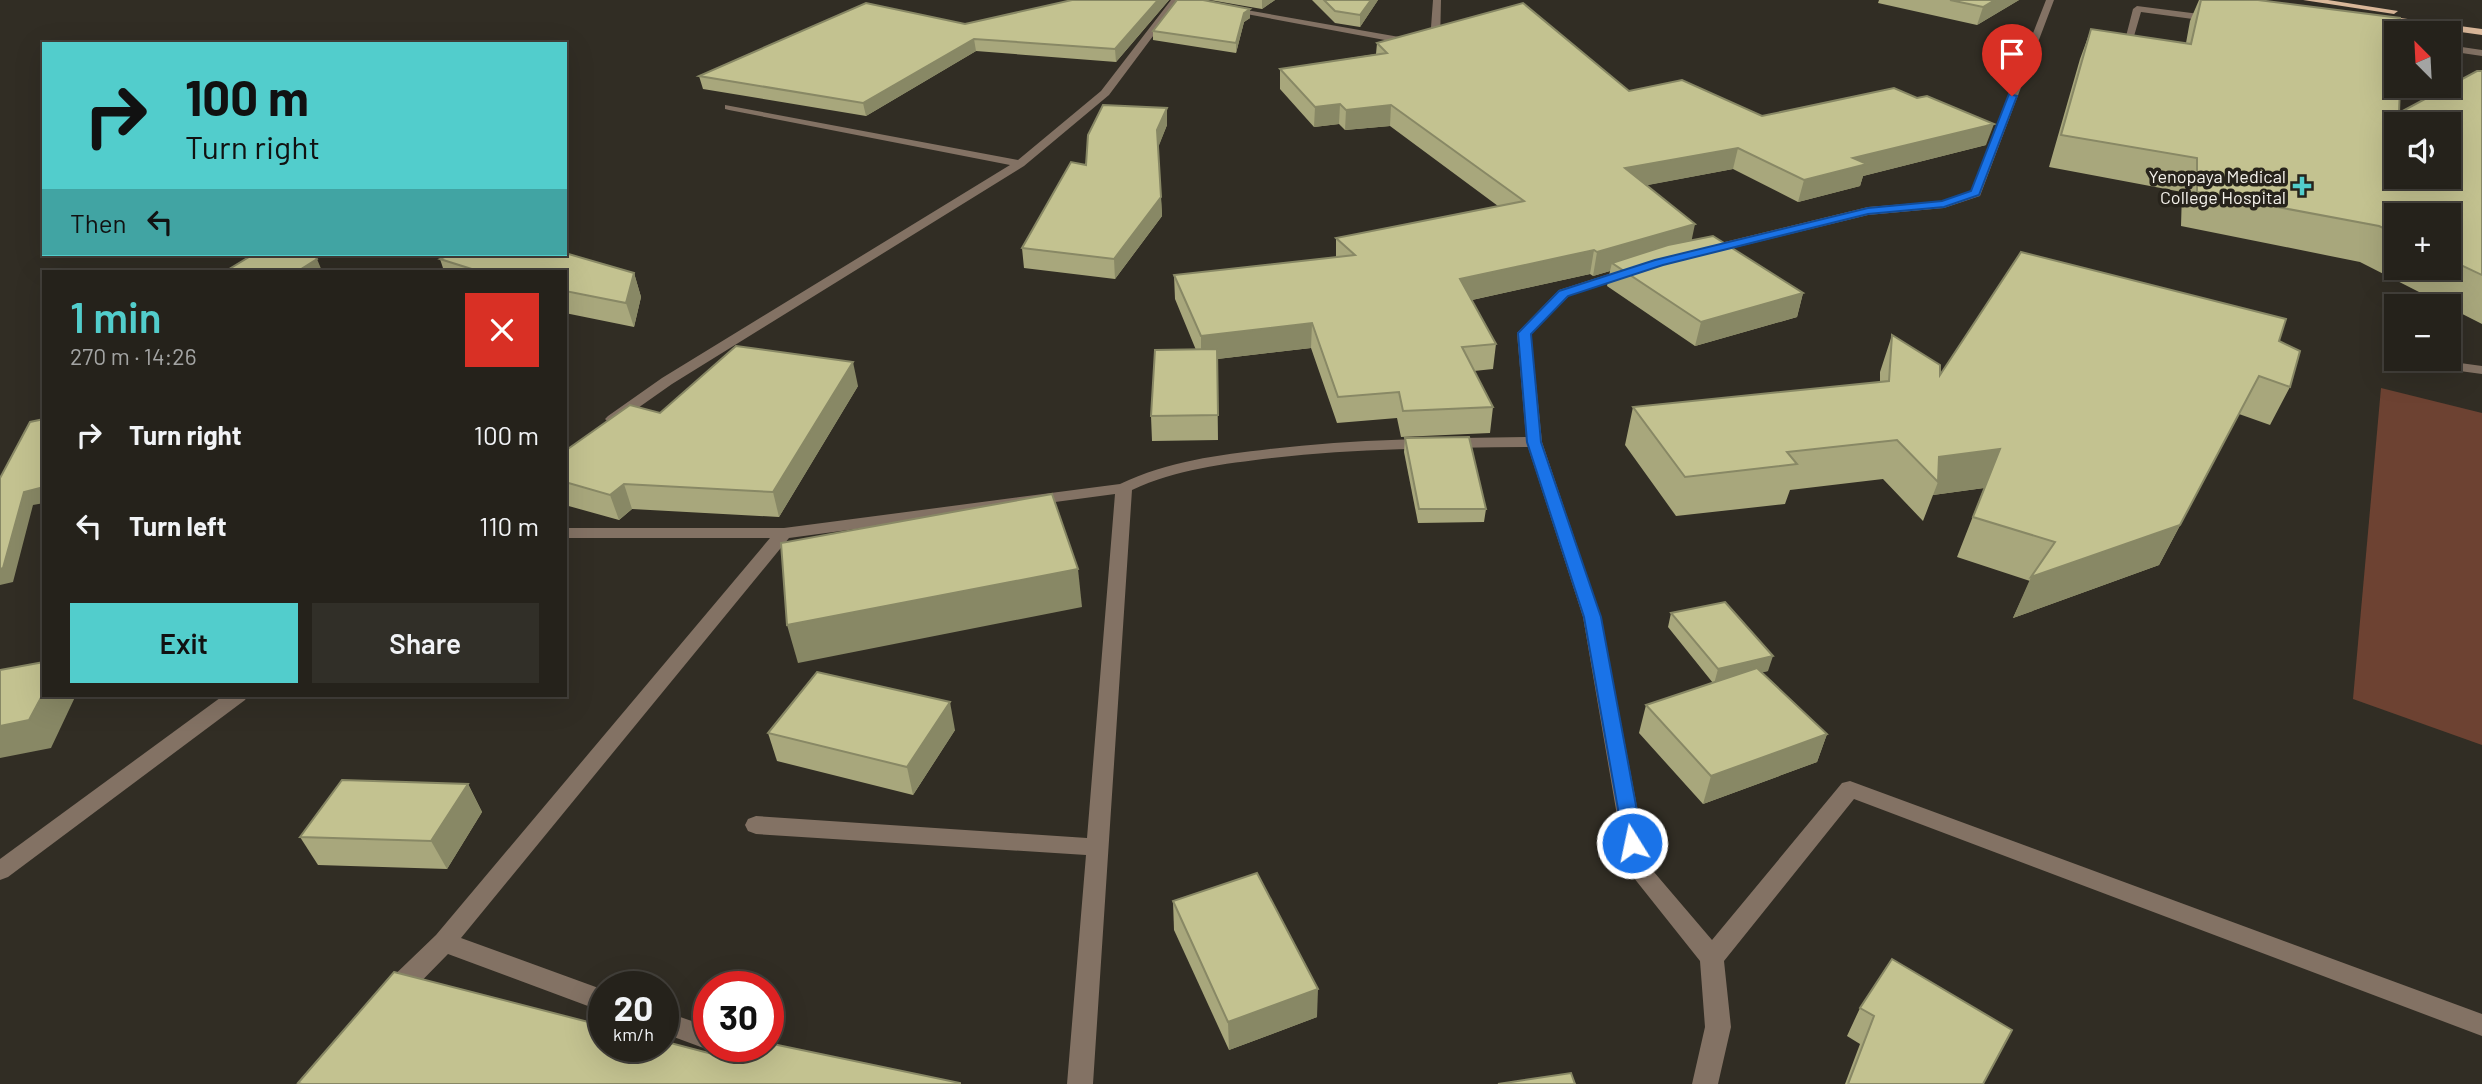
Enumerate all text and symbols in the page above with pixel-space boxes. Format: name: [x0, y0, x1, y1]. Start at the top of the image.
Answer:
north arrow: [2384, 21, 2460, 98]
map controls: [2384, 21, 2461, 371]
pin: [1982, 24, 2042, 96]
icon: arrive: [1993, 35, 2031, 73]
text: 100 m: [185, 67, 309, 126]
icon: right: [70, 70, 161, 161]
button: sound: [2384, 112, 2461, 189]
text: Turn right: [185, 127, 320, 165]
place label: Yenopaya Medical College Hospital: [2148, 165, 2286, 208]
marker: Yenopaya Medical College Hospital: [2292, 176, 2312, 196]
icon: left: [141, 203, 179, 241]
button: +: [2384, 203, 2461, 280]
text: Then: [70, 207, 127, 238]
text: 1 min: [70, 291, 162, 341]
button: close: [465, 293, 539, 367]
button: −: [2384, 294, 2461, 371]
text: 270 m · 14:26: [70, 342, 197, 370]
icon: right: [70, 416, 108, 454]
text: Turn right: [129, 419, 242, 450]
text: 100 m: [474, 419, 539, 450]
icon: left: [70, 507, 108, 545]
text: Turn left: [129, 510, 227, 541]
text: 110 m: [479, 510, 539, 541]
button: Exit: [70, 603, 298, 683]
button: Share: [312, 603, 539, 683]
position arrow: [1595, 806, 1669, 880]
speed limit sign: 30: [693, 971, 784, 1062]
text: 20: [614, 986, 653, 1028]
text: km/h: [613, 1023, 654, 1045]

